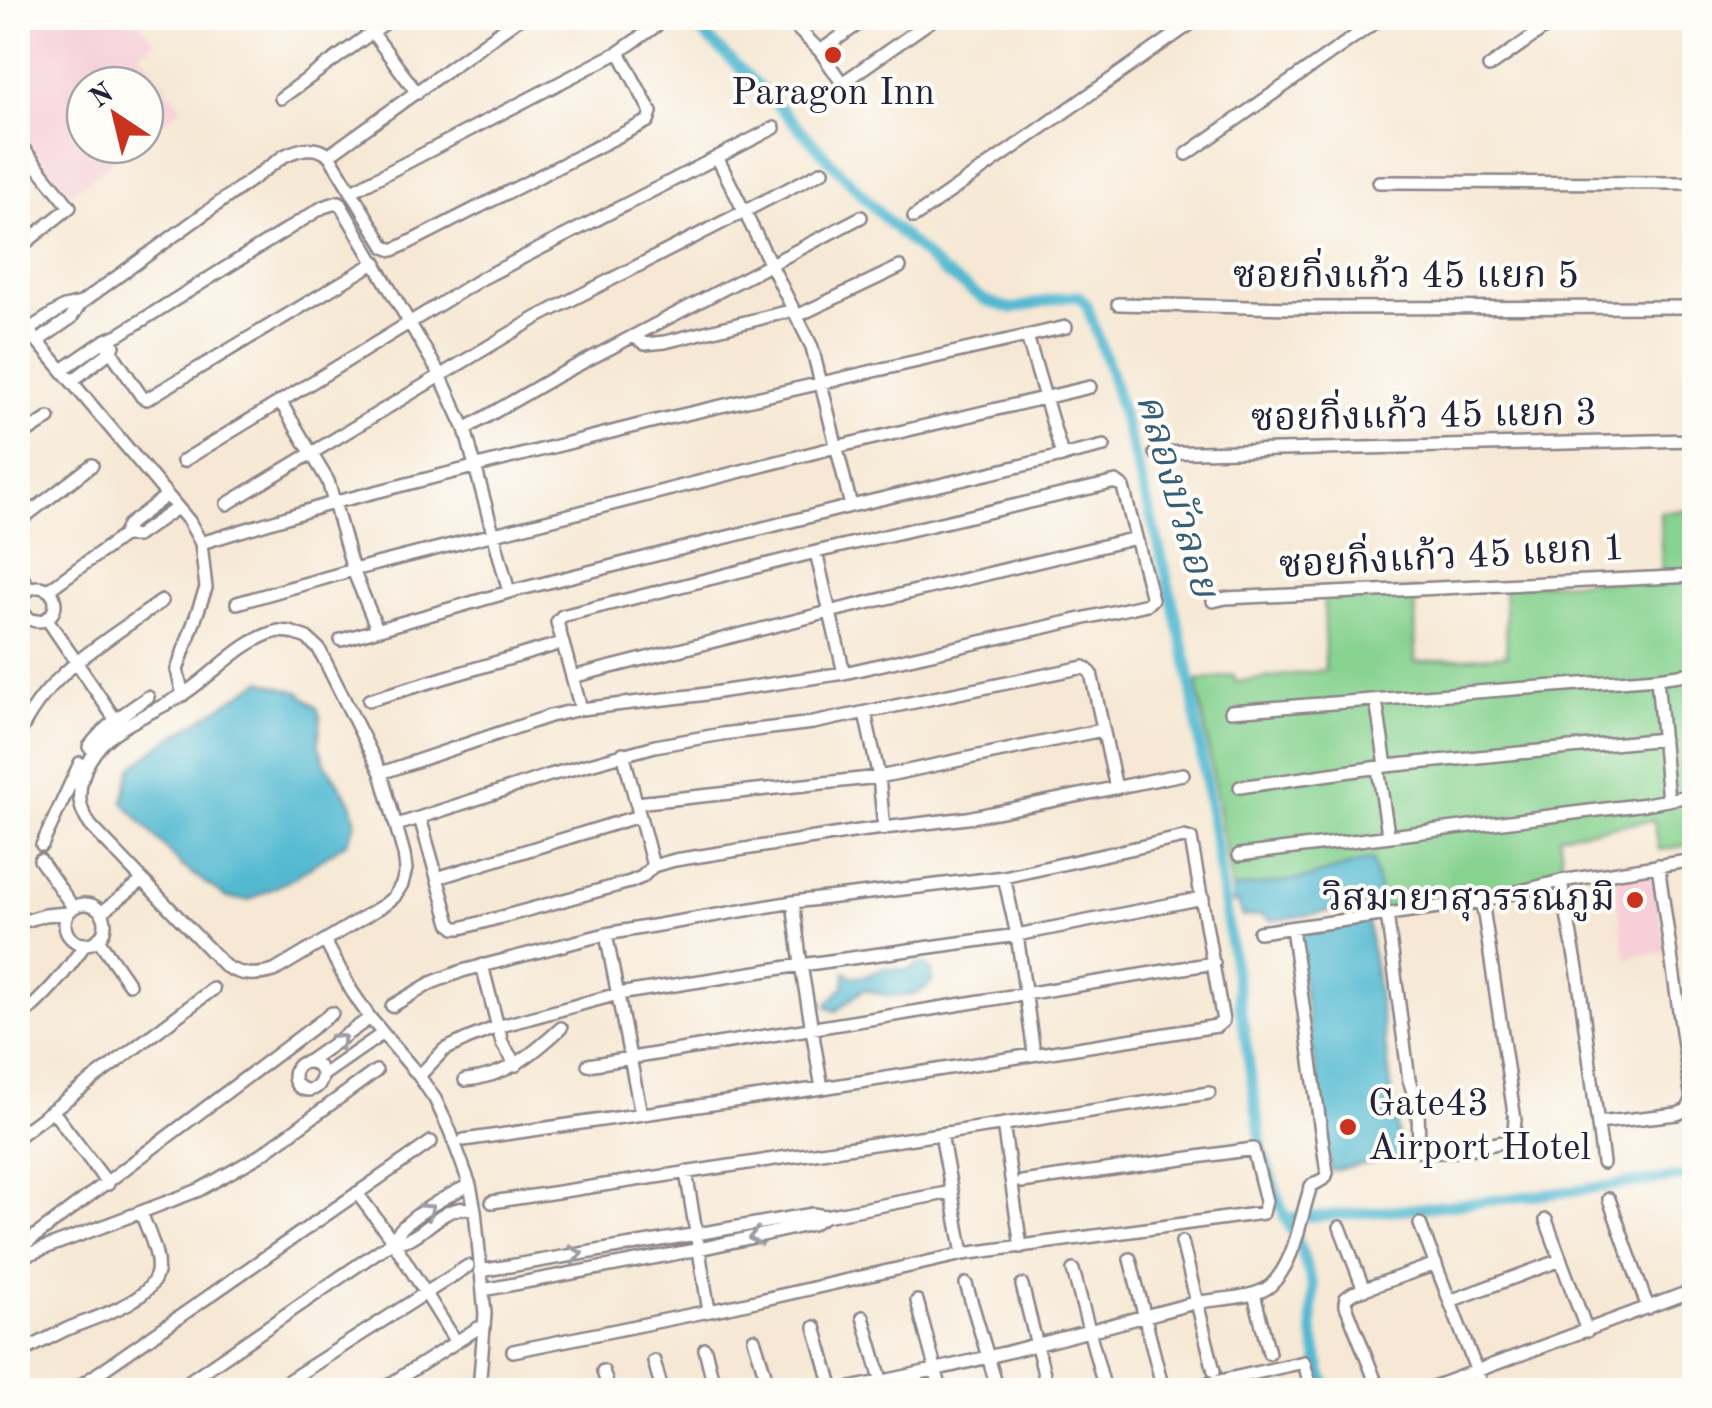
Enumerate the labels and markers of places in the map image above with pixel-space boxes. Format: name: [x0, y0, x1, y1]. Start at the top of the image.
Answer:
marker: Paragon Inn: [822, 44, 844, 66]
place label: Paragon Inn: [731, 75, 935, 113]
place label: วิสมายาสุวรรณภูมิ: [1322, 880, 1615, 922]
marker: วิสมายาสุวรรณภูมิ: [1624, 889, 1646, 911]
place label: Gate43 Airport Hotel: [1368, 1086, 1591, 1168]
marker: Gate43 Airport Hotel: [1337, 1116, 1359, 1138]

